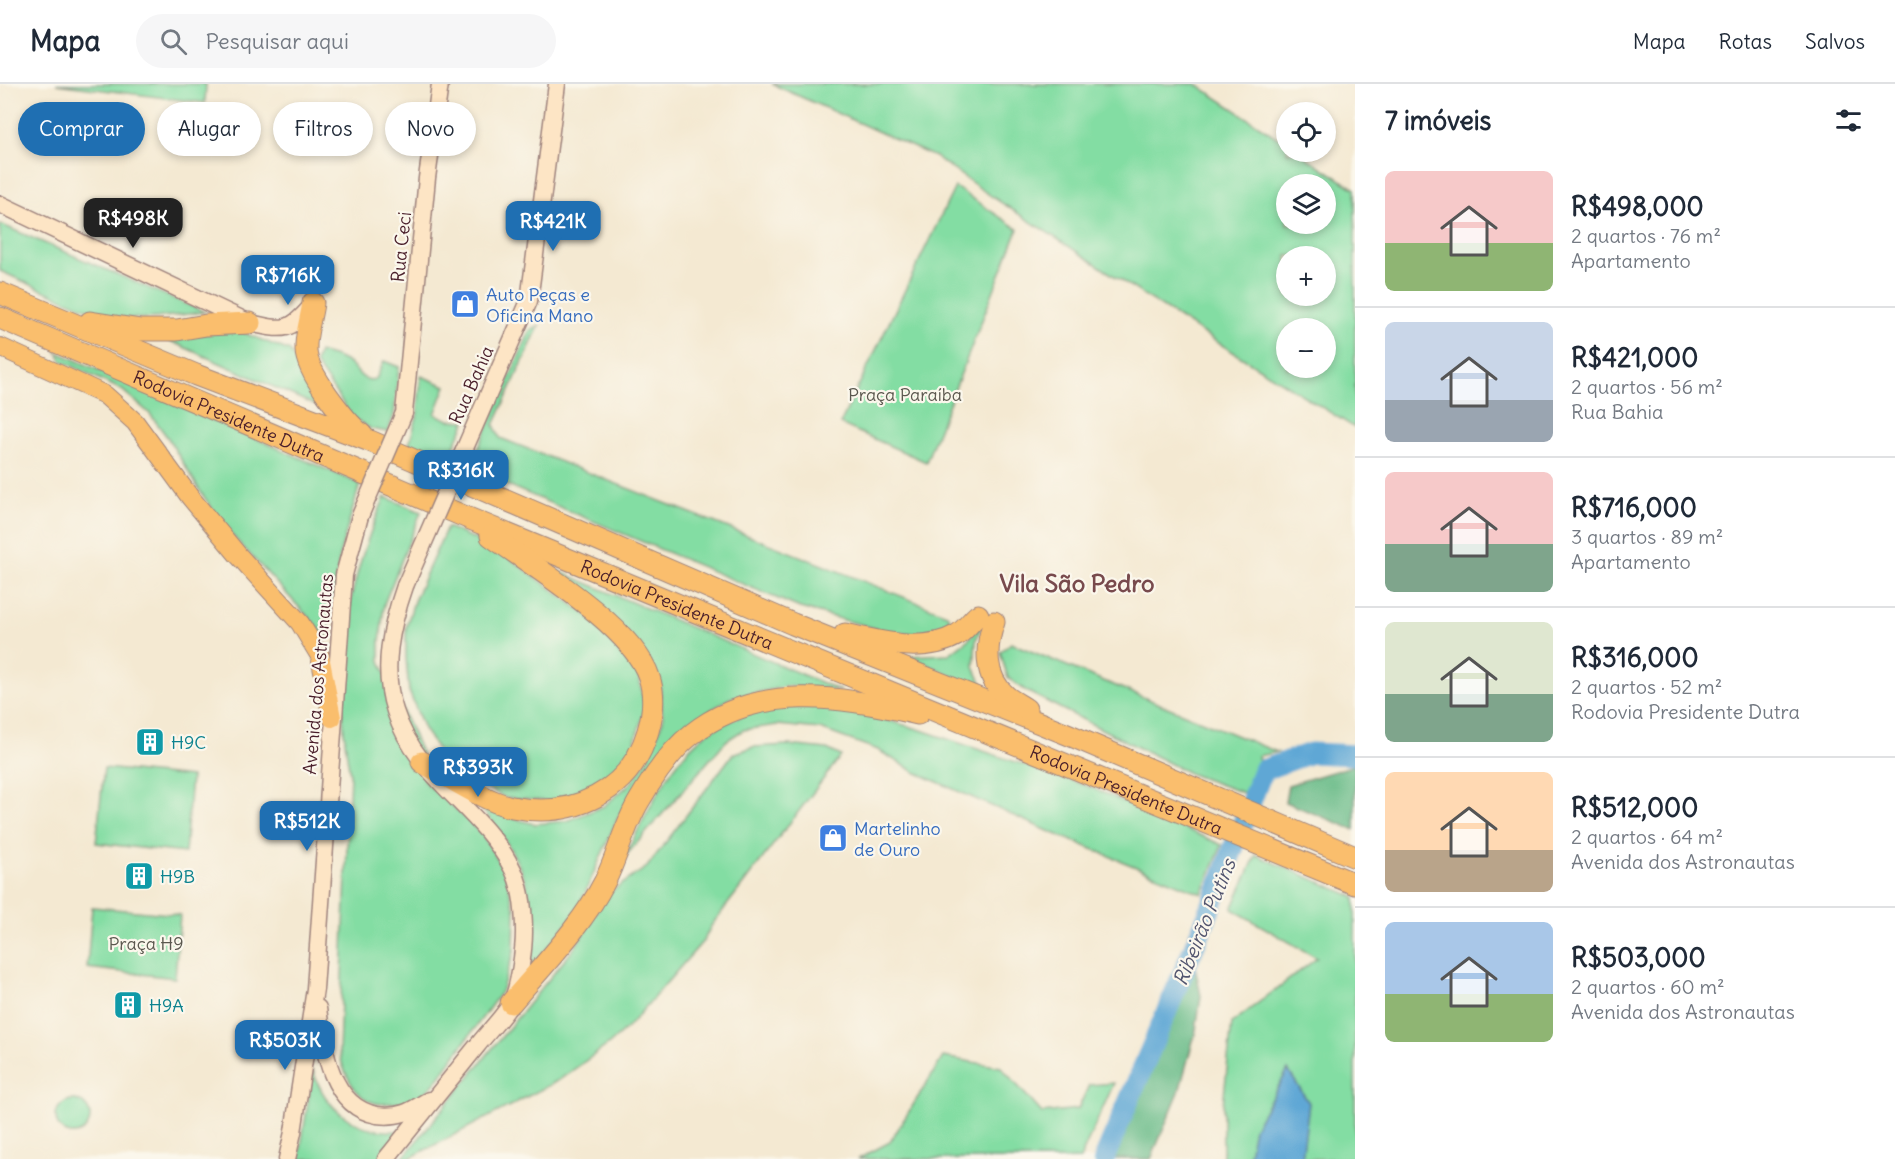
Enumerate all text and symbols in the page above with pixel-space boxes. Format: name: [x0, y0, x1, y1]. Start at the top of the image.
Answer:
search box: [136, 14, 556, 68]
text: Mapa: [30, 23, 100, 59]
icon: search: [157, 25, 190, 58]
text: Pesquisar aqui: [205, 27, 349, 55]
text: Mapa: [1633, 28, 1686, 55]
text: Rotas: [1719, 28, 1772, 55]
text: Salvos: [1805, 28, 1865, 55]
chip: Comprar: [18, 102, 145, 156]
chip: Alugar: [157, 102, 261, 156]
chip: Filtros: [273, 102, 373, 156]
chip: Novo: [385, 102, 476, 156]
map controls: [1276, 102, 1336, 378]
button: locate: [1276, 102, 1336, 162]
text: 7 imóveis: [1385, 104, 1491, 137]
icon: filters: [1832, 104, 1865, 137]
button: layers: [1276, 174, 1336, 234]
text: R$498,000: [1571, 190, 1704, 223]
icon: home: [1433, 195, 1505, 267]
pin: R$498K: [84, 198, 182, 249]
pin: R$421K: [504, 201, 602, 252]
text: R$498K: [98, 205, 168, 230]
text: R$421K: [520, 208, 586, 233]
street label: Rua Ceci: [386, 211, 416, 283]
text: 2 quartos · 76 m²: [1571, 223, 1721, 248]
button: +: [1276, 246, 1336, 306]
text: Apartamento: [1571, 248, 1691, 273]
pin: R$716K: [239, 255, 337, 306]
text: R$716K: [255, 262, 321, 287]
place label: Auto Peças e Oficina Mano: [486, 283, 593, 327]
shop icon: Auto Peças e Oficina Mano: [449, 288, 481, 320]
button: −: [1276, 318, 1336, 378]
text: R$421,000: [1571, 341, 1698, 374]
street label: Rua Bahia: [444, 342, 498, 428]
icon: home: [1433, 346, 1505, 418]
street label: Rodovia Presidente Dutra: [130, 365, 328, 467]
text: 2 quartos · 56 m²: [1571, 374, 1723, 399]
park label: Praça Paraíba: [848, 383, 962, 406]
text: Rua Bahia: [1571, 399, 1663, 424]
pin: R$316K: [412, 450, 510, 501]
text: R$316K: [428, 457, 494, 482]
text: R$716,000: [1571, 491, 1697, 524]
icon: home: [1433, 496, 1505, 568]
text: 3 quartos · 89 m²: [1571, 524, 1723, 549]
text: Apartamento: [1571, 549, 1691, 574]
street label: Rodovia Presidente Dutra: [577, 554, 777, 654]
district label: Vila São Pedro: [1000, 568, 1154, 598]
street label: Avenida dos Astronautas: [298, 573, 338, 775]
text: R$316,000: [1571, 641, 1699, 674]
icon: home: [1433, 646, 1505, 718]
text: 2 quartos · 52 m²: [1571, 674, 1722, 699]
text: Rodovia Presidente Dutra: [1571, 699, 1800, 724]
building icon: H9C: [134, 726, 166, 758]
place label: H9C: [171, 731, 206, 754]
street label: Rodovia Presidente Dutra: [1027, 740, 1226, 840]
pin: R$393K: [429, 747, 527, 798]
text: R$393K: [443, 754, 513, 779]
text: R$512,000: [1571, 791, 1698, 824]
icon: home: [1433, 796, 1505, 868]
pin: R$512K: [258, 801, 356, 852]
text: R$512K: [274, 808, 340, 833]
place label: Martelinho de Ouro: [854, 817, 941, 861]
shop icon: Martelinho de Ouro: [817, 822, 849, 854]
text: 2 quartos · 64 m²: [1571, 824, 1723, 849]
text: Avenida dos Astronautas: [1571, 849, 1795, 874]
water label: Ribeirão Putins: [1167, 853, 1241, 989]
building icon: H9B: [123, 860, 155, 892]
place label: H9B: [160, 865, 195, 888]
park label: Praça H9: [108, 932, 184, 955]
text: R$503,000: [1571, 941, 1706, 974]
icon: home: [1433, 946, 1505, 1018]
text: 2 quartos · 60 m²: [1571, 974, 1724, 999]
building icon: H9A: [112, 989, 144, 1021]
place label: H9A: [149, 994, 184, 1017]
text: Avenida dos Astronautas: [1571, 999, 1795, 1024]
pin: R$503K: [236, 1020, 334, 1071]
text: R$503K: [249, 1027, 321, 1052]

